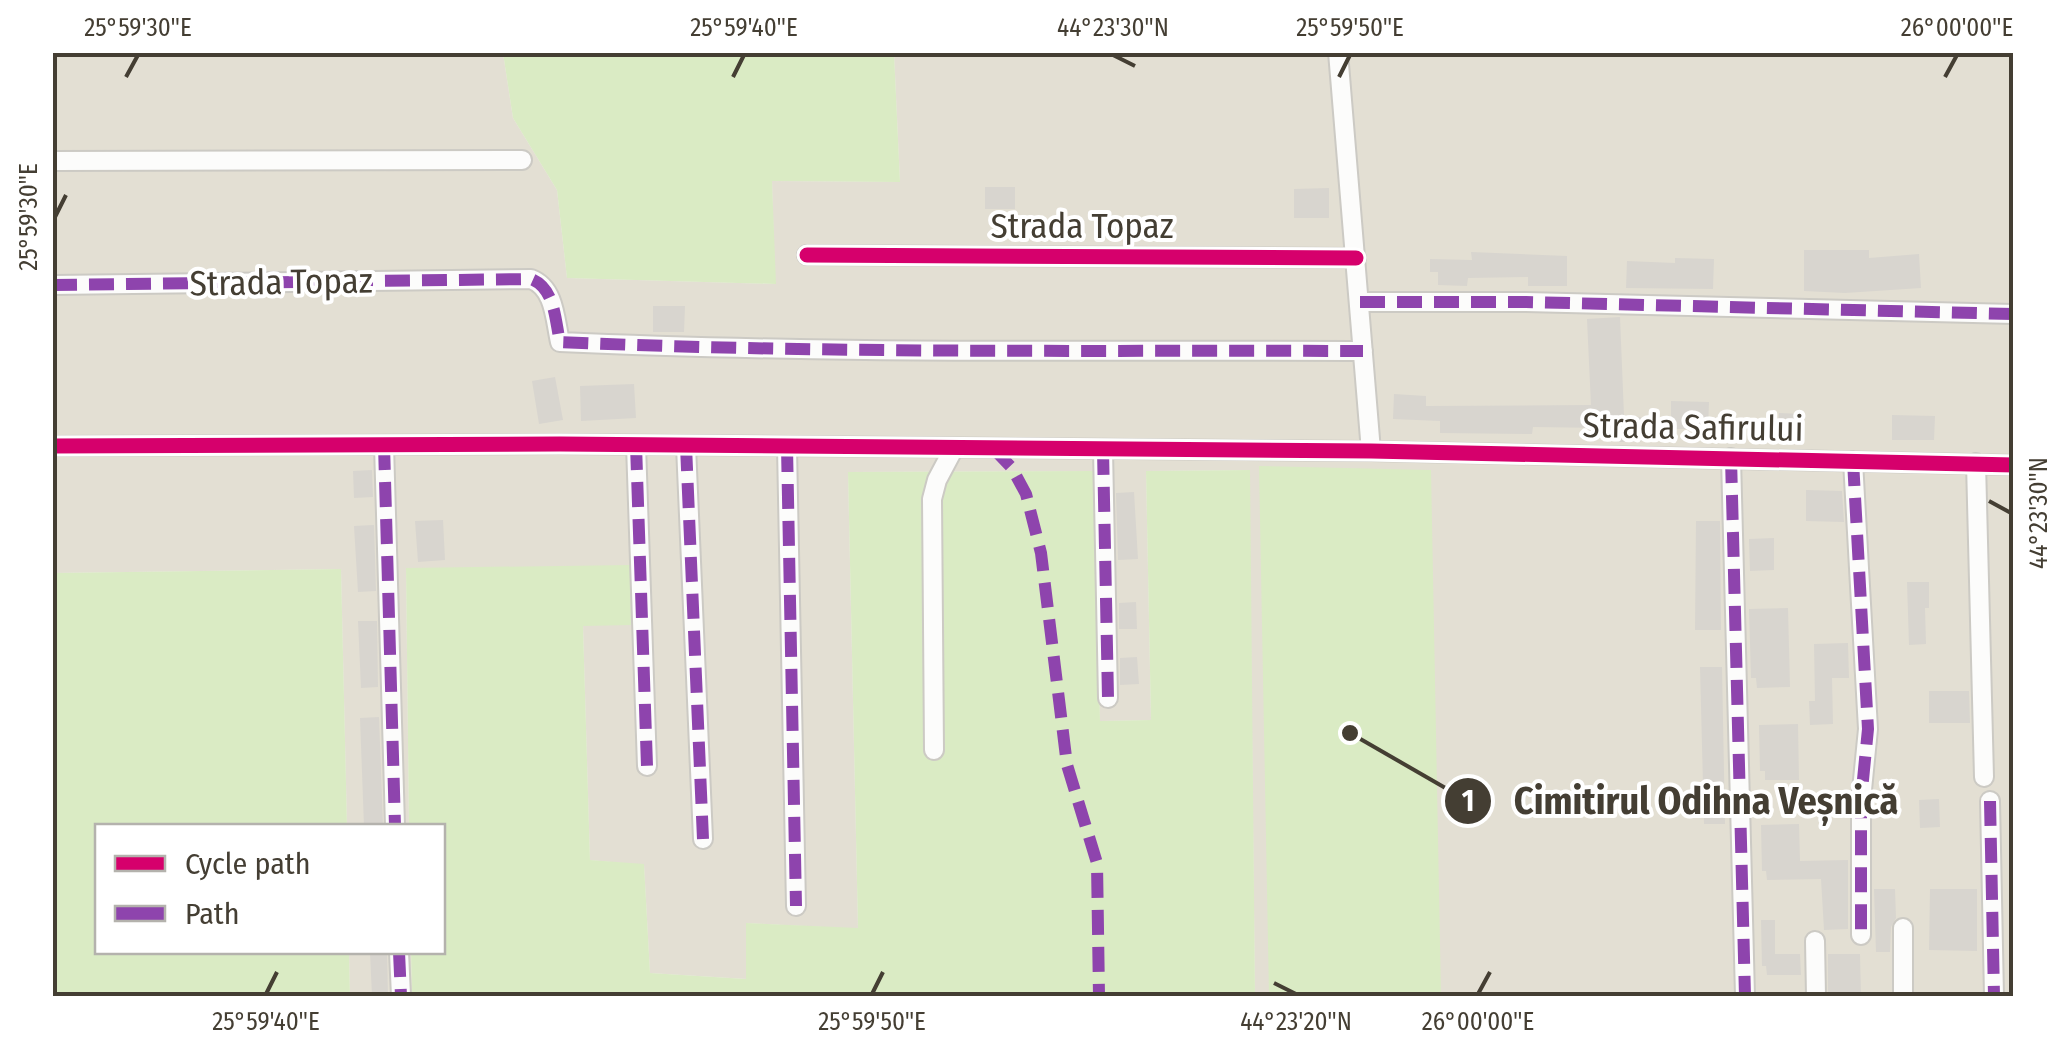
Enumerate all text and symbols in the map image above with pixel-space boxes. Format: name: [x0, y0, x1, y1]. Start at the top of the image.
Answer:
text: 25°59'30"E: [84, 13, 192, 43]
text: 25°59'40"E: [690, 13, 798, 43]
text: 44°23'30"N: [1057, 13, 1169, 43]
text: 25°59'50"E: [1296, 13, 1404, 43]
text: 26°00'00"E: [1901, 13, 2013, 43]
text: 25°59'30"E: [14, 163, 44, 271]
street label: Strada Topaz: [990, 205, 1174, 247]
street label: Strada Topaz: [189, 259, 373, 305]
street label: Strada Safirului: [1582, 404, 1804, 450]
text: 44°23'30"N: [2024, 457, 2054, 569]
callout: Cimitirul Odihna Veșnică: [1443, 767, 1918, 835]
text: Cimitirul Odihna Veșnică: [1514, 778, 1898, 826]
text: 1: [1462, 783, 1474, 819]
legend: [95, 824, 445, 954]
text: Cycle path: [185, 846, 311, 882]
text: Path: [185, 896, 239, 932]
text: 25°59'40"E: [212, 1007, 320, 1037]
text: 25°59'50"E: [818, 1007, 926, 1037]
text: 44°23'20"N: [1240, 1007, 1352, 1037]
text: 26°00'00"E: [1422, 1007, 1534, 1037]

